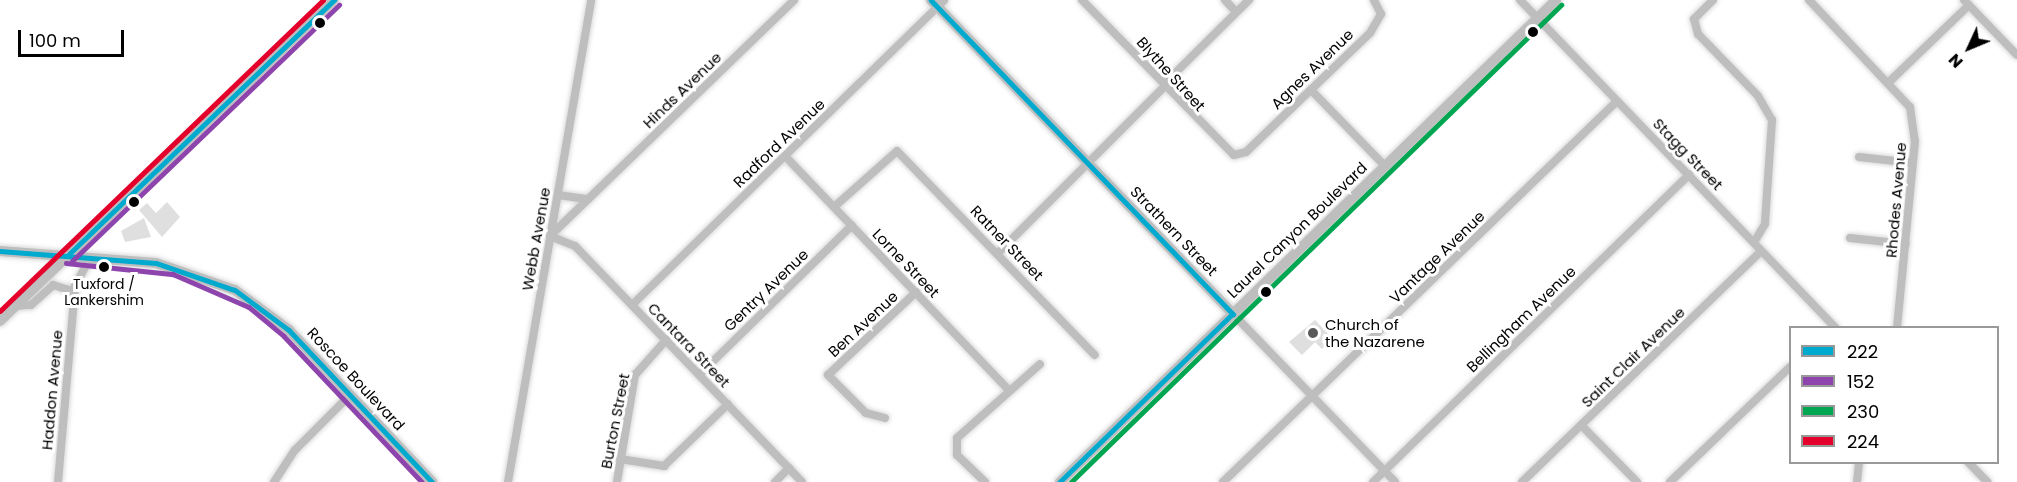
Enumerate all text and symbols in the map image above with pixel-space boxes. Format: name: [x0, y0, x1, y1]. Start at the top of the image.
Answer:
unlabelled marker: [314, 17, 326, 29]
scale bar: [21, 18, 128, 56]
north arrow: [1939, 18, 1999, 78]
street label: Agnes Avenue: [1267, 25, 1357, 113]
unlabelled marker: [1527, 26, 1539, 38]
text: 100 m: [29, 28, 81, 53]
street label: Blythe Street: [1133, 33, 1209, 115]
street label: Hinds Avenue: [639, 48, 725, 132]
text: N: [1943, 49, 1968, 73]
street label: Radford Avenue: [730, 95, 828, 191]
street label: Stagg Street: [1649, 114, 1727, 194]
street label: Rhodes Avenue: [1882, 141, 1910, 259]
street label: Laurel Canyon Boulevard: [1223, 158, 1371, 302]
street label: Strathern Street: [1127, 182, 1221, 280]
street label: Webb Avenue: [518, 186, 554, 292]
unlabelled marker: [128, 196, 140, 208]
street label: Ratner Street: [967, 202, 1047, 284]
street label: Vantage Avenue: [1386, 207, 1488, 307]
street label: Lorne Street: [869, 225, 943, 301]
street label: Gentry Avenue: [720, 245, 812, 335]
marker: Tuxford / Lankershim: [98, 261, 110, 273]
street label: Bellingham Avenue: [1463, 262, 1579, 376]
place label: Tuxford / Lankershim: [64, 276, 144, 308]
unlabelled marker: [1260, 286, 1272, 298]
street label: Ben Avenue: [825, 287, 901, 361]
street label: Cantara Street: [644, 299, 734, 391]
street label: Saint Clair Avenue: [1578, 303, 1688, 411]
place label: Church of the Nazarene: [1325, 315, 1425, 350]
street label: Roscoe Boulevard: [304, 324, 408, 434]
marker: Church of the Nazarene: [1306, 326, 1320, 340]
legend: [1789, 326, 1999, 464]
street label: Haddon Avenue: [38, 329, 66, 451]
text: 222: [1847, 339, 1878, 364]
text: 152: [1847, 369, 1874, 394]
street label: Burton Street: [597, 372, 633, 470]
text: 230: [1847, 399, 1879, 424]
text: 224: [1847, 429, 1879, 454]

